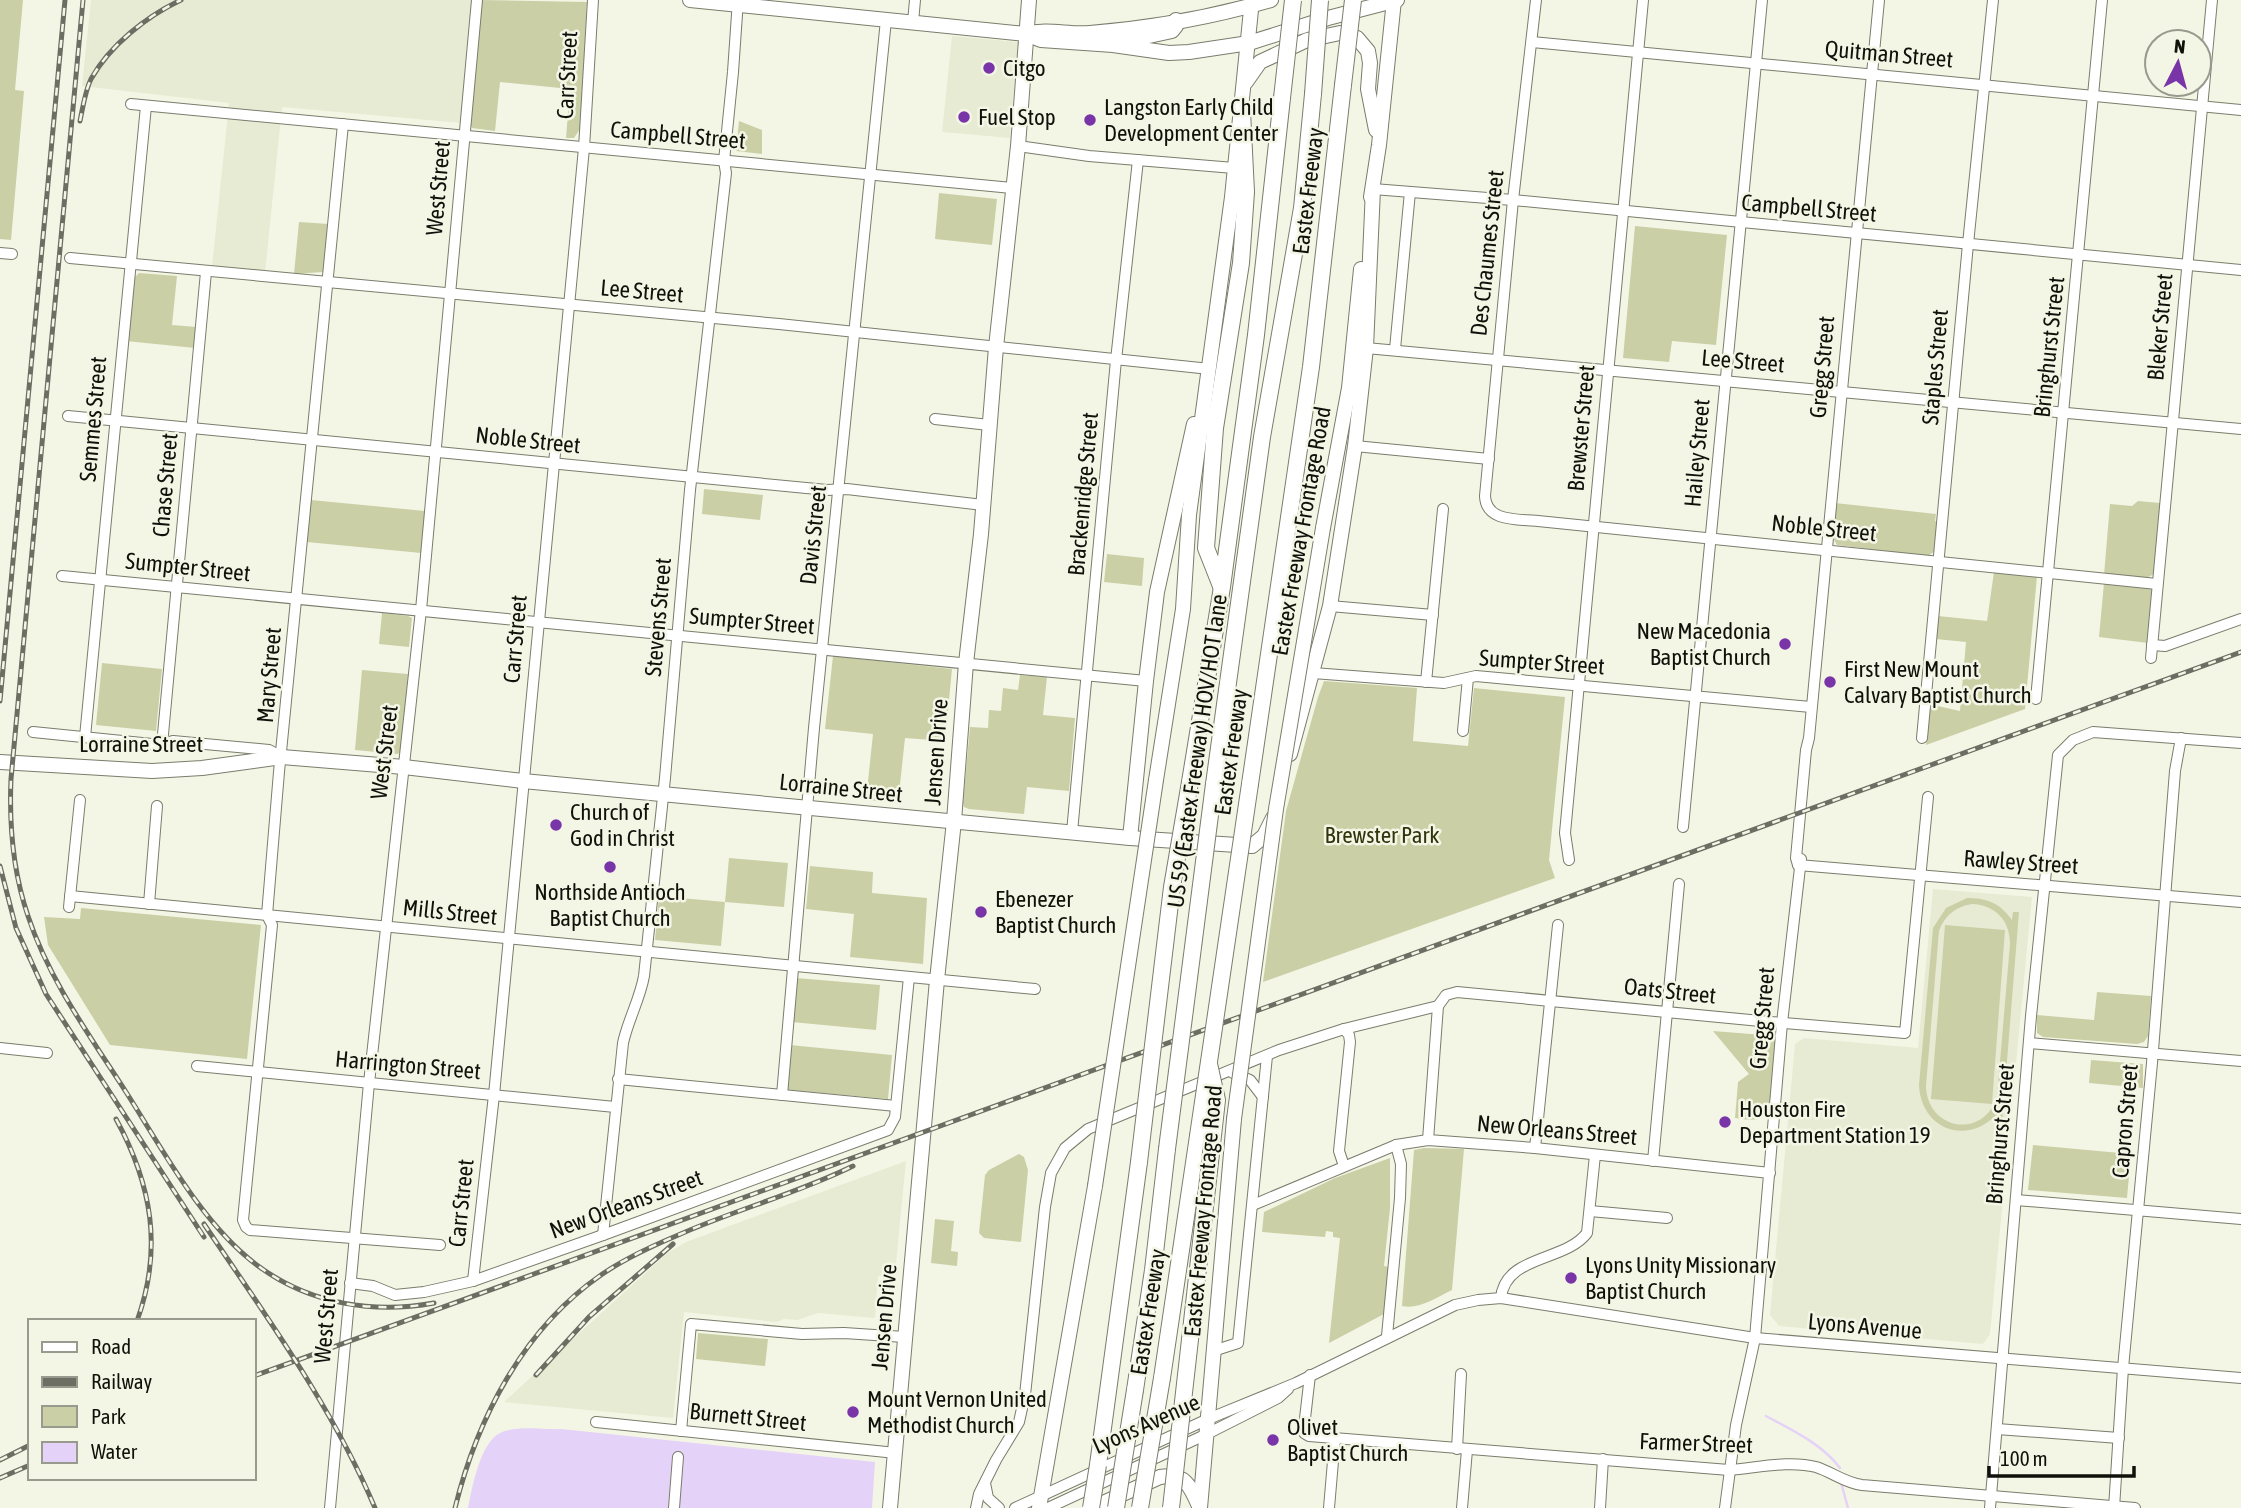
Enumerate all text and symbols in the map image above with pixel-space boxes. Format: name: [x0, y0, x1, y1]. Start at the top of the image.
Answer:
north arrow: [2143, 28, 2213, 98]
street label: Carr Street: [552, 30, 582, 120]
street label: Quitman Street: [1824, 35, 1954, 73]
text: N: [2173, 35, 2187, 58]
place label: Citgo: [1003, 55, 1046, 81]
marker: Citgo: [981, 60, 997, 76]
place label: Langston Early Child Development Center: [1104, 94, 1279, 146]
place label: Fuel Stop: [978, 104, 1056, 130]
marker: Fuel Stop: [956, 109, 972, 125]
marker: Langston Early Child Development Center: [1082, 112, 1098, 128]
street label: Campbell Street: [609, 116, 747, 154]
street label: Eastex Freeway: [1287, 126, 1329, 256]
street label: West Street: [421, 140, 455, 236]
street label: Des Chaumes Street: [1465, 169, 1509, 337]
street label: Campbell Street: [1740, 189, 1878, 227]
street label: Bleker Street: [2142, 272, 2178, 382]
street label: Lee Street: [599, 274, 685, 308]
street label: Bringhurst Street: [2029, 275, 2069, 419]
street label: Staples Street: [1917, 308, 1953, 426]
street label: Gregg Street: [1805, 315, 1839, 419]
street label: Lee Street: [1700, 344, 1786, 378]
street label: Semmes Street: [75, 355, 111, 483]
street label: Brewster Street: [1563, 364, 1599, 492]
street label: Hailey Street: [1679, 398, 1715, 508]
street label: Eastex Freeway Frontage Road: [1266, 404, 1336, 658]
street label: Brackenridge Street: [1063, 411, 1103, 577]
street label: Noble Street: [474, 422, 582, 458]
street label: Chase Street: [148, 432, 182, 538]
street label: Davis Street: [795, 484, 831, 586]
street label: Noble Street: [1770, 510, 1878, 546]
street label: Sumpter Street: [124, 548, 252, 586]
street label: Stevens Street: [640, 557, 676, 677]
street label: US 59 (Eastex Freeway) HOV/HOT lane: [1161, 592, 1233, 910]
street label: Carr Street: [498, 594, 532, 684]
street label: Sumpter Street: [688, 603, 816, 639]
place label: New Macedonia Baptist Church: [1637, 618, 1771, 670]
street label: Mary Street: [252, 626, 286, 724]
marker: New Macedonia Baptist Church: [1777, 636, 1793, 652]
street label: Sumpter Street: [1479, 645, 1605, 679]
place label: First New Mount Calvary Baptist Church: [1844, 656, 2032, 708]
marker: First New Mount Calvary Baptist Church: [1822, 674, 1838, 690]
street label: Eastex Freeway: [1208, 687, 1254, 817]
street label: Jensen Drive: [919, 698, 953, 806]
street label: West Street: [365, 703, 403, 801]
street label: Lorraine Street: [79, 731, 203, 757]
street label: Lorraine Street: [778, 769, 904, 807]
place label: Church of God in Christ: [570, 799, 675, 851]
marker: Church of God in Christ: [548, 817, 564, 833]
park label: Brewster Park: [1325, 822, 1439, 848]
street label: Rawley Street: [1963, 845, 2079, 879]
marker: Northside Antioch Baptist Church: [602, 859, 618, 875]
place label: Northside Antioch Baptist Church: [534, 879, 686, 931]
place label: Ebenezer Baptist Church: [995, 886, 1116, 938]
street label: Mills Street: [402, 894, 498, 930]
marker: Ebenezer Baptist Church: [973, 904, 989, 920]
street label: Gregg Street: [1745, 966, 1779, 1070]
street label: Oats Street: [1623, 973, 1717, 1009]
street label: Harrington Street: [334, 1046, 482, 1084]
street label: Bringhurst Street: [1981, 1062, 2019, 1206]
street label: Capron Street: [2107, 1063, 2143, 1179]
street label: Eastex Freeway Frontage Road: [1179, 1084, 1227, 1338]
place label: Houston Fire Department Station 19: [1739, 1096, 1931, 1148]
street label: New Orleans Street: [1476, 1110, 1638, 1150]
marker: Houston Fire Department Station 19: [1717, 1114, 1733, 1130]
street label: Carr Street: [443, 1158, 479, 1248]
street label: New Orleans Street: [546, 1164, 706, 1244]
street label: Eastex Freeway: [1125, 1247, 1171, 1377]
place label: Lyons Unity Missionary Baptist Church: [1585, 1252, 1776, 1304]
street label: Jensen Drive: [866, 1263, 902, 1371]
street label: West Street: [309, 1268, 343, 1364]
marker: Lyons Unity Missionary Baptist Church: [1563, 1270, 1579, 1286]
street label: Lyons Avenue: [1807, 1308, 1923, 1344]
legend: [28, 1319, 256, 1480]
text: Road: [91, 1334, 131, 1358]
text: Railway: [91, 1369, 153, 1393]
place label: Mount Vernon United Methodist Church: [867, 1386, 1047, 1438]
street label: Lyons Avenue: [1088, 1389, 1204, 1459]
street label: Burnett Street: [688, 1398, 808, 1436]
text: Park: [91, 1404, 126, 1428]
marker: Mount Vernon United Methodist Church: [845, 1404, 861, 1420]
place label: Olivet Baptist Church: [1287, 1414, 1408, 1466]
street label: Farmer Street: [1639, 1428, 1753, 1458]
marker: Olivet Baptist Church: [1265, 1432, 1281, 1448]
scale bar: [1989, 1434, 2134, 1478]
text: Water: [91, 1439, 138, 1463]
text: 100 m: [2000, 1446, 2048, 1470]

